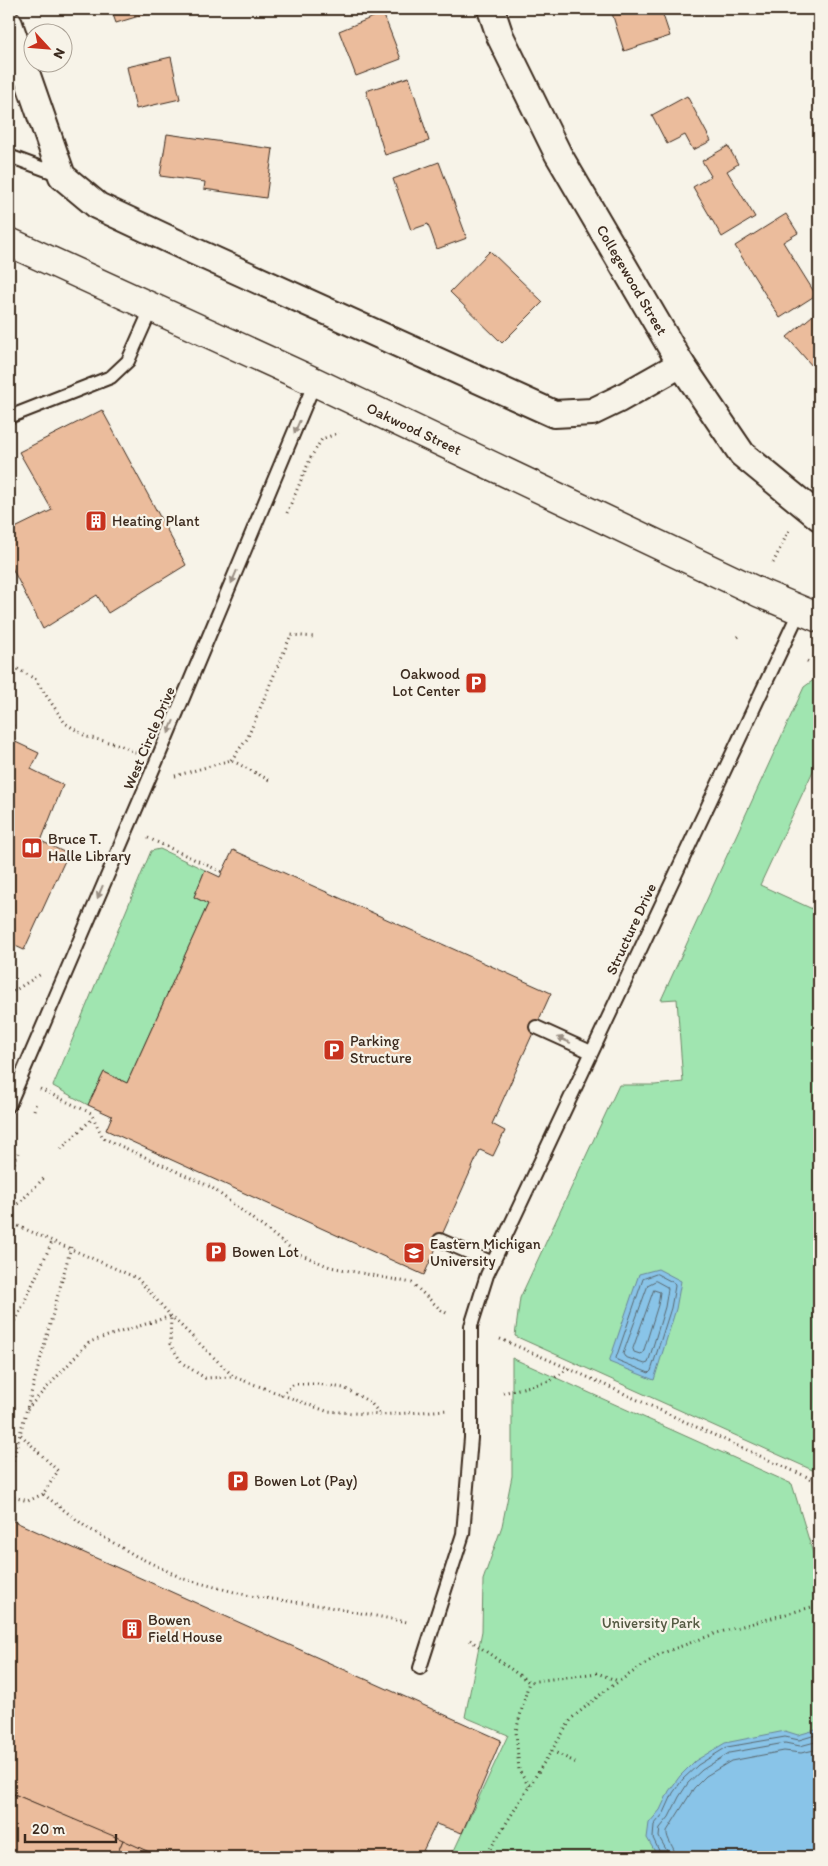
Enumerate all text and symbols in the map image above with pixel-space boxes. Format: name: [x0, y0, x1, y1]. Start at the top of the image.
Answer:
north arrow: [22, 22, 72, 72]
text: N: [50, 46, 69, 61]
street label: Collegewood Street: [592, 222, 671, 339]
street label: Oakwood Street: [364, 399, 465, 459]
one-way arrow: [292, 420, 300, 434]
building icon: Heating Plant: [84, 509, 108, 533]
place label: Heating Plant: [112, 512, 200, 530]
one-way arrow: [229, 570, 237, 584]
place label: Oakwood Lot Center: [392, 665, 460, 700]
parking icon: Oakwood Lot Center: [464, 671, 488, 695]
street label: West Circle Drive: [119, 684, 179, 792]
one-way arrow: [167, 720, 175, 735]
place label: Bruce T. Halle Library: [48, 830, 131, 865]
library icon: Bruce T. Halle Library: [20, 836, 44, 860]
street label: Structure Drive: [602, 880, 660, 978]
one-way arrow: [96, 885, 104, 899]
place label: Parking Structure: [350, 1032, 412, 1067]
one-way arrow: [557, 1035, 571, 1043]
parking icon: Parking Structure: [322, 1038, 346, 1062]
place label: Eastern Michigan University: [430, 1235, 541, 1270]
parking icon: Bowen Lot: [204, 1240, 228, 1264]
school or university icon: Eastern Michigan University: [402, 1241, 426, 1265]
place label: Bowen Lot: [232, 1243, 299, 1261]
parking icon: Bowen Lot (Pay): [226, 1469, 250, 1493]
place label: Bowen Lot (Pay): [254, 1472, 358, 1490]
place label: Bowen Field House: [148, 1611, 222, 1646]
park label: University Park: [602, 1614, 701, 1632]
building icon: Bowen Field House: [120, 1617, 144, 1641]
scale bar: [25, 1811, 116, 1843]
text: 20 m: [32, 1820, 66, 1838]

